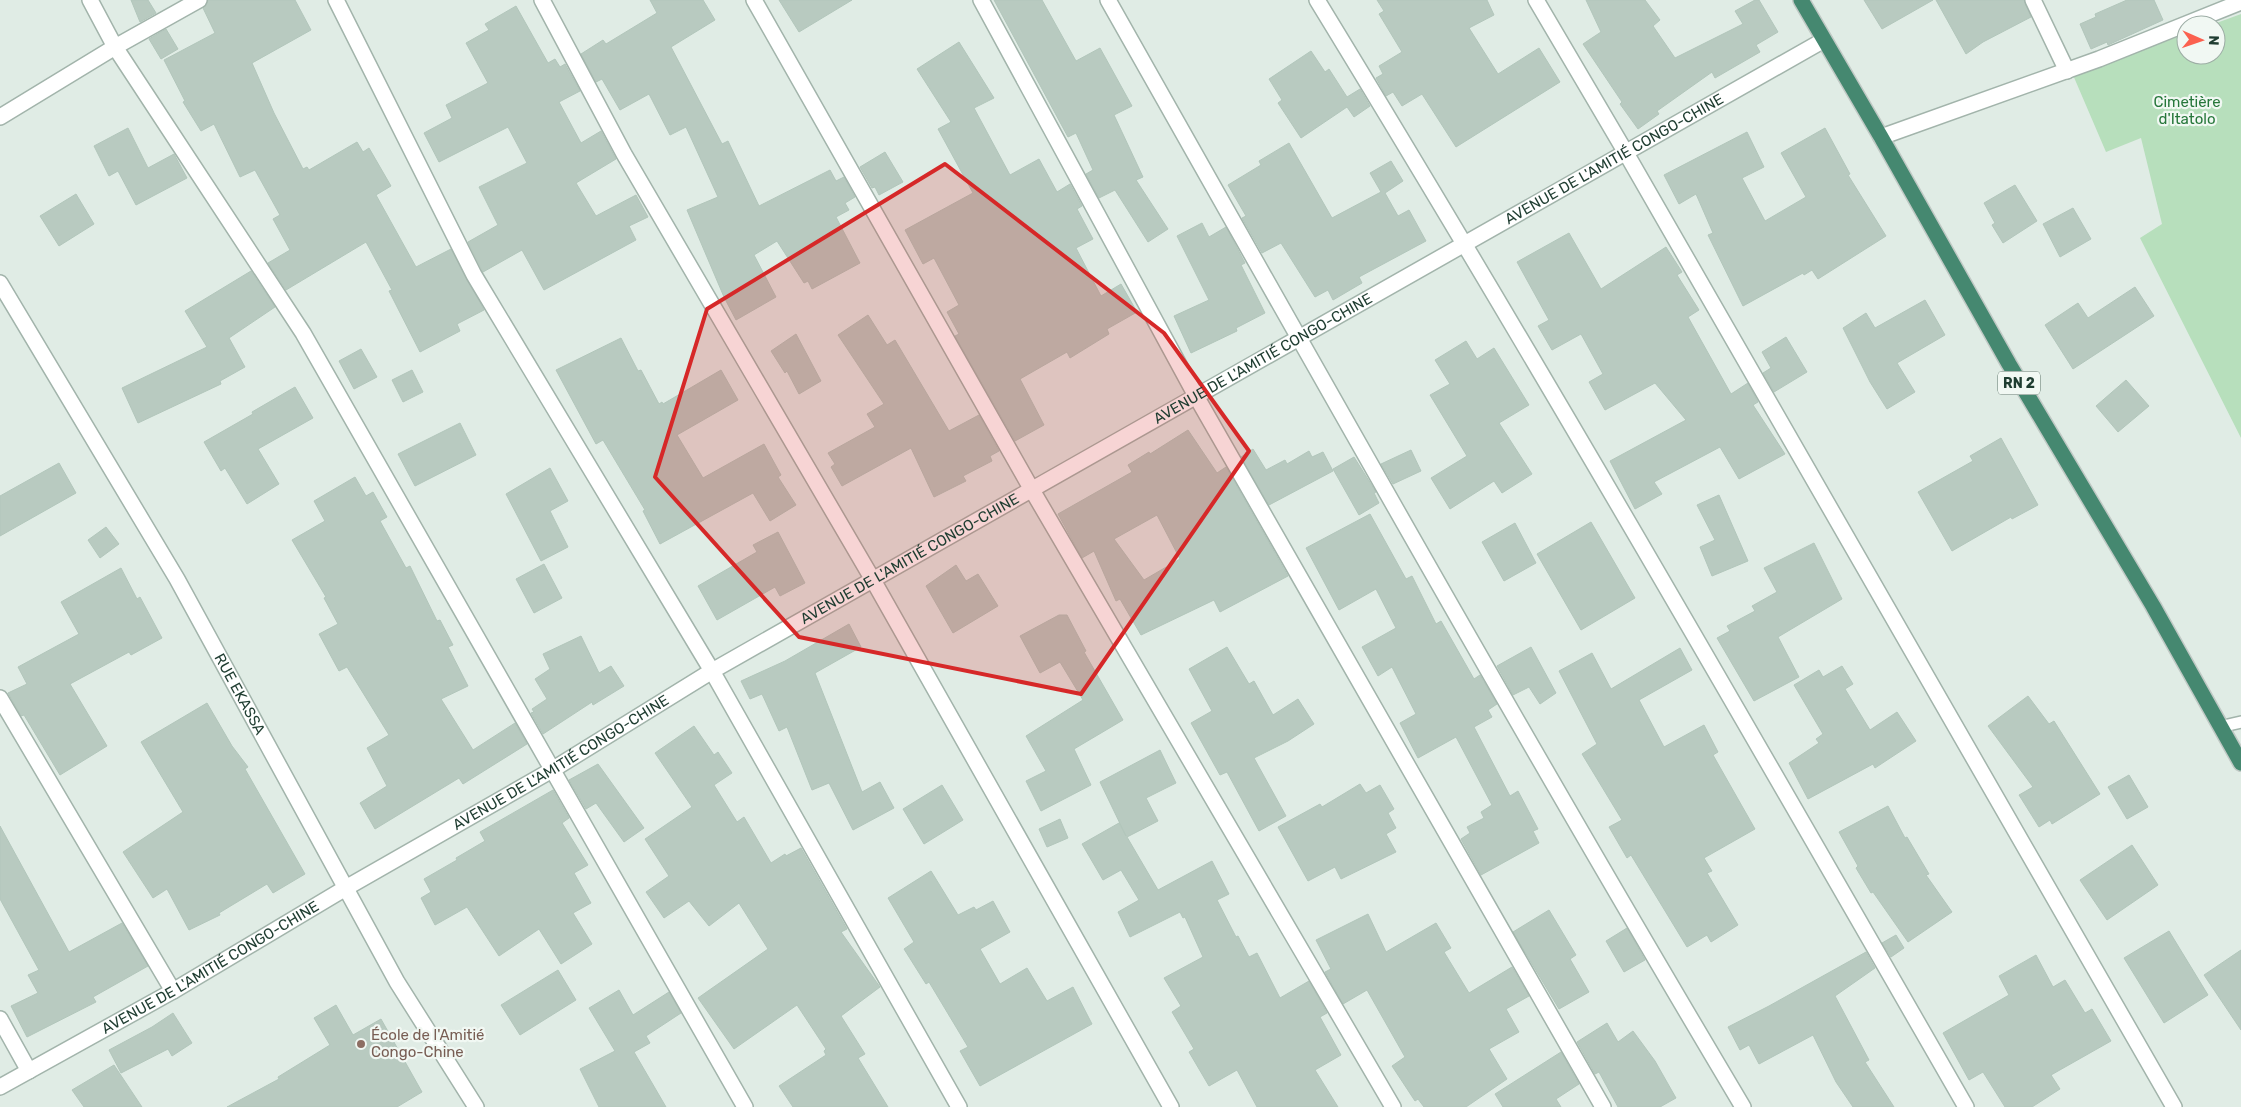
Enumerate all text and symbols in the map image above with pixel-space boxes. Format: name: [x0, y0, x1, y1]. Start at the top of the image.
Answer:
north arrow: [2176, 15, 2226, 65]
text: N: [2205, 35, 2222, 46]
street label: AVENUE DE L'AMITIÉ CONGO-CHINE: [1502, 90, 1727, 228]
park label: Cimetière d'Itatolo: [2153, 93, 2221, 128]
street label: AVENUE DE L'AMITIÉ CONGO-CHINE: [1150, 289, 1375, 428]
road number: RN 2: [1998, 372, 2040, 394]
street label: AVENUE DE L'AMITIÉ CONGO-CHINE: [797, 490, 1022, 628]
street label: RUE EKASSA: [210, 650, 269, 738]
street label: AVENUE DE L'AMITIÉ CONGO-CHINE: [450, 691, 672, 834]
street label: AVENUE DE L'AMITIÉ CONGO-CHINE: [99, 897, 322, 1038]
place label: École de l'Amitié Congo-Chine: [371, 1026, 484, 1061]
marker: École de l'Amitié Congo-Chine: [355, 1038, 367, 1050]

